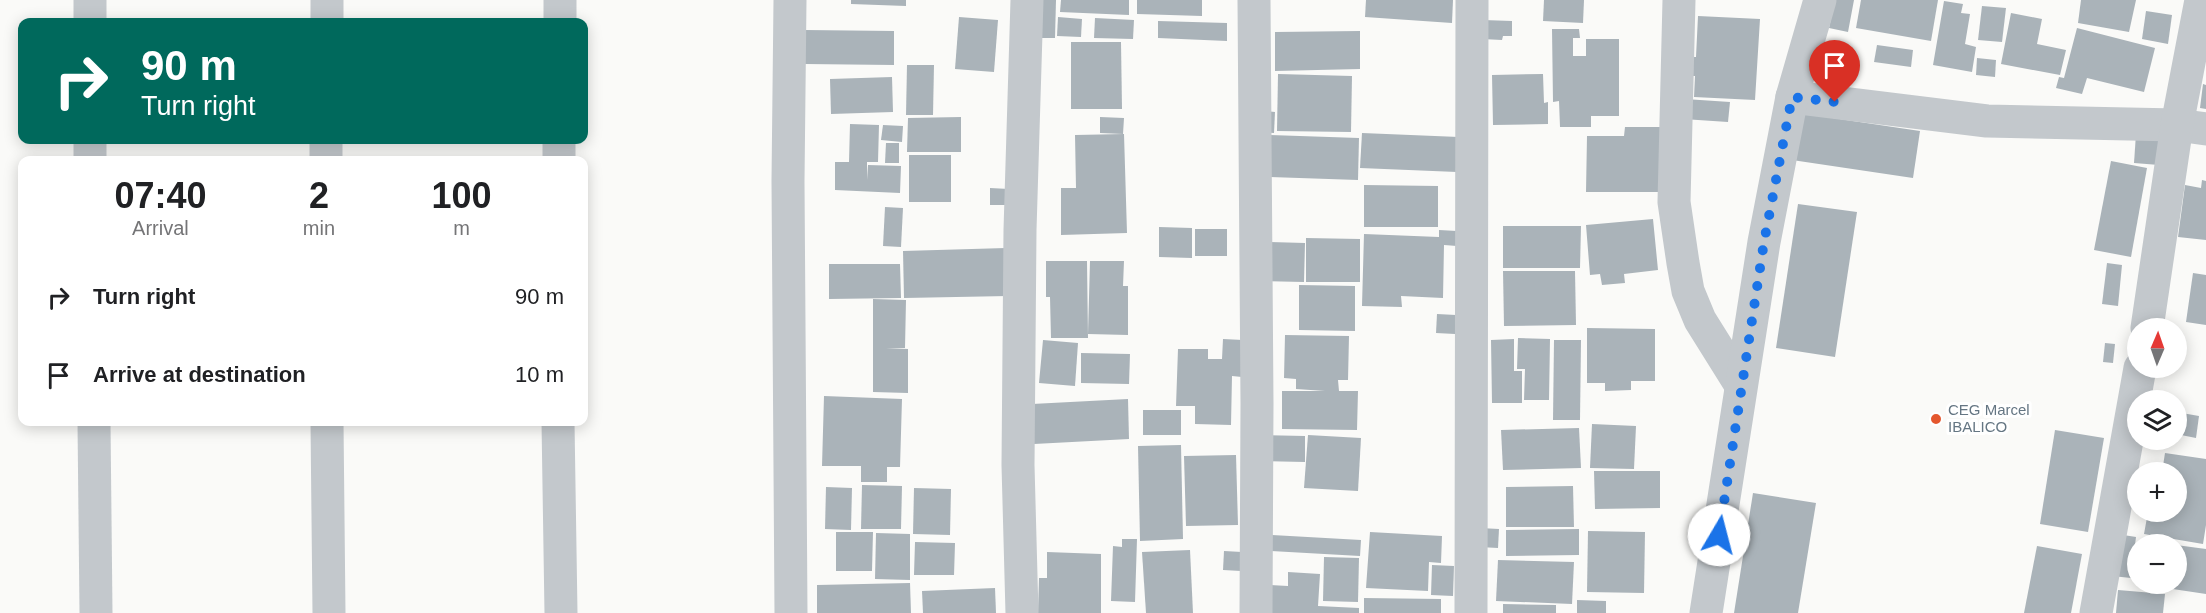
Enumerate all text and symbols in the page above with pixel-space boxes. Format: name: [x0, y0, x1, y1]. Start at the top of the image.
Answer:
pin: [1809, 40, 1860, 102]
icon: right: [42, 42, 120, 120]
text: 90 m: [141, 42, 237, 89]
icon: arrive: [1818, 49, 1851, 82]
text: Turn right: [141, 91, 256, 121]
text: 07:40: [114, 175, 206, 216]
text: 2: [309, 175, 329, 216]
text: 100: [431, 175, 492, 216]
text: Arrival: [132, 217, 189, 239]
text: min: [303, 217, 335, 239]
text: m: [453, 217, 470, 239]
icon: right: [42, 281, 75, 314]
text: Turn right: [93, 284, 195, 309]
text: 90 m: [515, 284, 564, 309]
north arrow: [2127, 318, 2187, 378]
map controls: [2127, 318, 2187, 594]
icon: arrive: [42, 359, 75, 392]
text: Arrive at destination: [93, 362, 306, 387]
text: 10 m: [515, 362, 564, 387]
button: layers: [2127, 390, 2187, 450]
place label: CEG Marcel IBALICO: [1948, 401, 2030, 435]
marker: CEG Marcel IBALICO: [1929, 412, 1943, 426]
button: +: [2127, 462, 2187, 522]
position arrow: [1687, 503, 1751, 567]
button: −: [2127, 534, 2187, 594]

